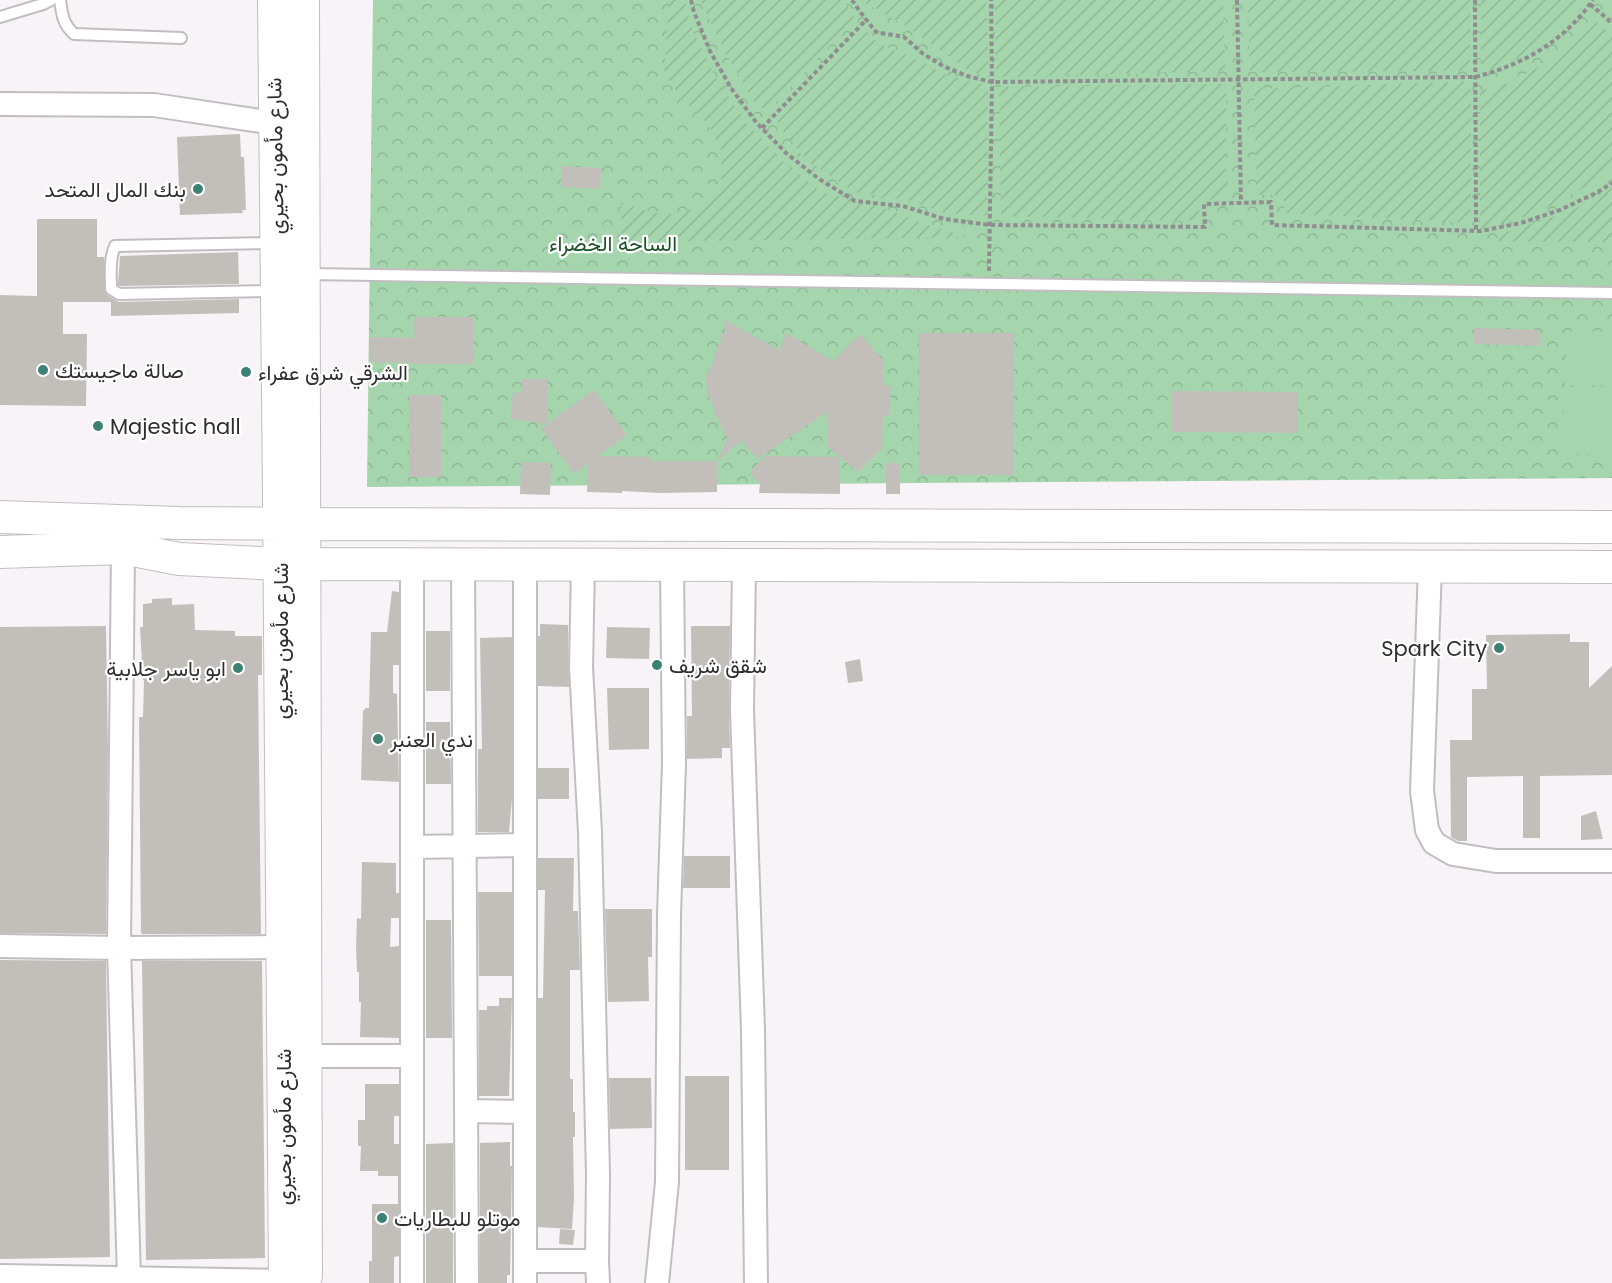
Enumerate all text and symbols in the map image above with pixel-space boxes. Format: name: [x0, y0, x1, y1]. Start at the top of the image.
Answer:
street label: شارع مأمون بحيري: [259, 77, 294, 235]
place label: بنك المال المتحد: [45, 175, 186, 204]
marker: بنك المال المتحد: [191, 182, 205, 196]
park label: الساحة الخضراء: [549, 229, 677, 258]
place label: صالة ماجيستك: [55, 356, 184, 385]
place label: الشرقي شرق عفراء: [258, 358, 408, 390]
marker: صالة ماجيستك: [36, 363, 50, 377]
marker: الشرقي شرق عفراء: [239, 365, 253, 379]
place label: Majestic hall: [110, 412, 241, 441]
marker: Majestic hall: [91, 419, 105, 433]
street label: شارع مأمون بحيري: [266, 563, 298, 719]
place label: Spark City: [1381, 634, 1487, 663]
marker: Spark City: [1492, 641, 1506, 655]
place label: شقق شريف: [669, 651, 767, 680]
place label: ابو ياسر جلابية: [106, 654, 226, 683]
marker: شقق شريف: [650, 658, 664, 672]
marker: ابو ياسر جلابية: [231, 661, 245, 675]
place label: ندي العنبر: [389, 725, 473, 757]
marker: ندي العنبر: [371, 732, 385, 746]
street label: شارع مأمون بحيري: [269, 1049, 301, 1205]
place label: موتلو للبطاريات: [394, 1204, 520, 1233]
marker: موتلو للبطاريات: [375, 1211, 389, 1225]

